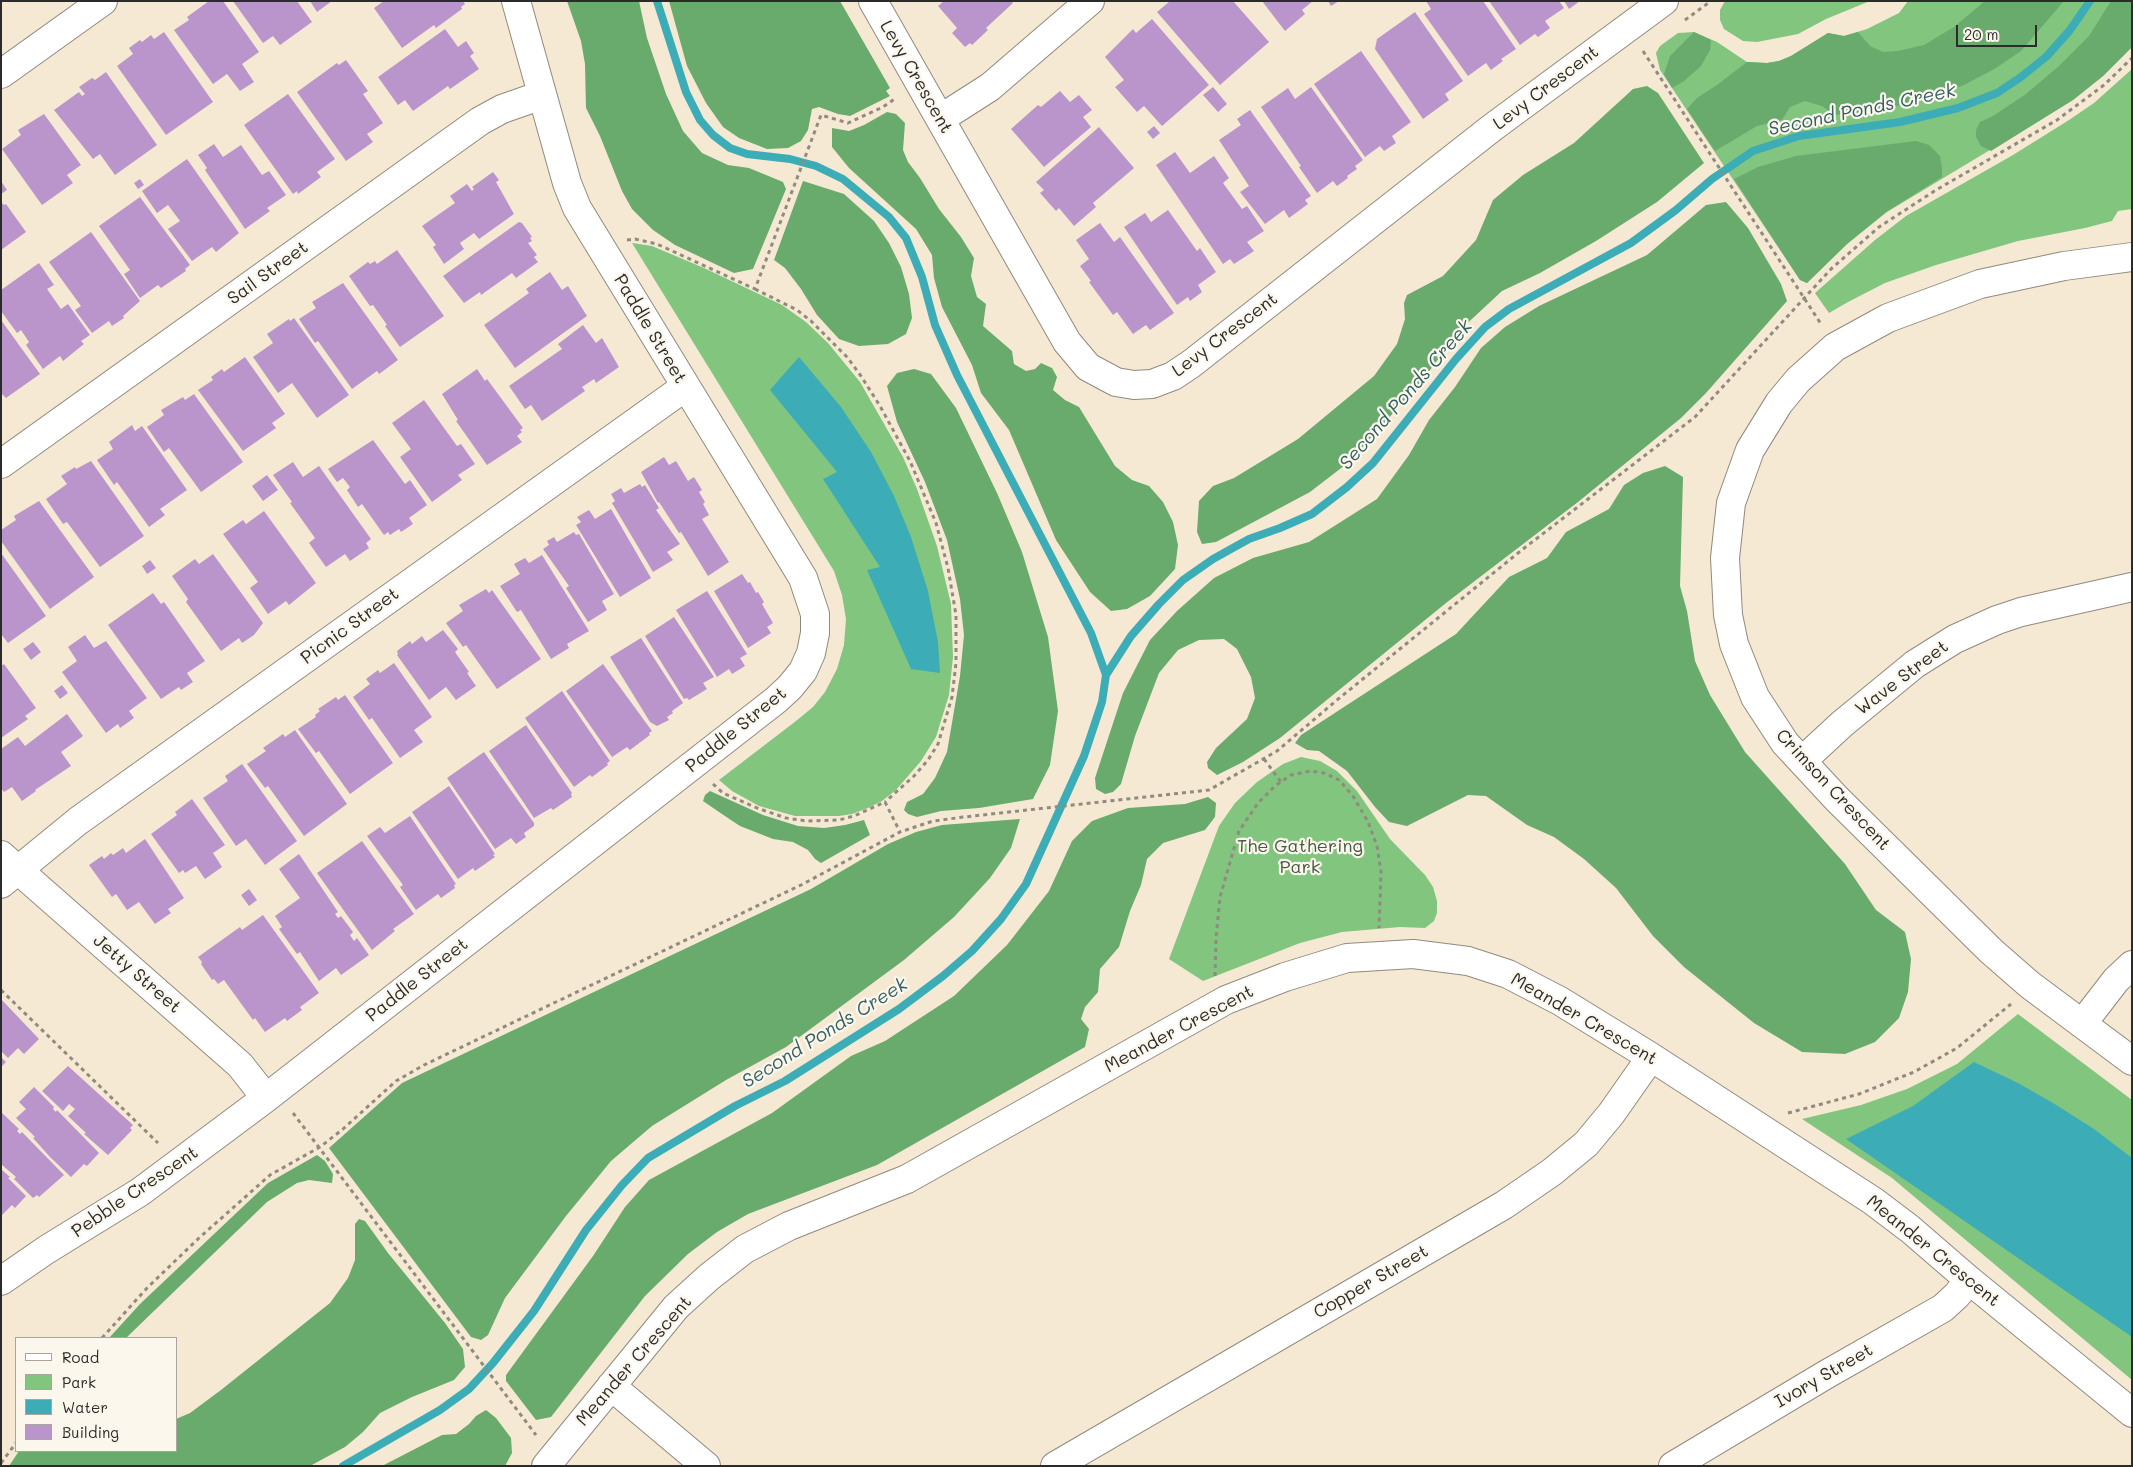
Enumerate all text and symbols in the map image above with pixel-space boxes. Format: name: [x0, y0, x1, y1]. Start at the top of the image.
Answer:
scale bar: [1958, 15, 2039, 47]
street label: Levy Crescent: [875, 17, 957, 137]
text: 20 m: [1964, 24, 1998, 44]
street label: Levy Crescent: [1489, 41, 1603, 135]
water label: Second Ponds Creek: [1766, 79, 1958, 141]
street label: Sail Street: [223, 237, 313, 309]
street label: Paddle Street: [609, 270, 691, 388]
street label: Levy Crescent: [1168, 288, 1282, 382]
water label: Second Ponds Creek: [1335, 315, 1477, 475]
street label: Picnic Street: [297, 583, 403, 669]
street label: Wave Street: [1851, 636, 1953, 720]
street label: Paddle Street: [681, 683, 791, 777]
street label: Crimson Crescent: [1771, 725, 1895, 855]
park label: The Gathering Park: [1237, 835, 1363, 878]
street label: Jetty Street: [89, 930, 185, 1018]
street label: Paddle Street: [362, 933, 472, 1027]
street label: Meander Crescent: [1507, 968, 1661, 1070]
water label: Second Ponds Creek: [738, 973, 912, 1093]
street label: Meander Crescent: [1101, 981, 1257, 1077]
street label: Pebble Crescent: [68, 1142, 202, 1242]
street label: Meander Crescent: [1862, 1191, 2004, 1311]
street label: Copper Street: [1310, 1240, 1432, 1324]
street label: Meander Crescent: [572, 1291, 696, 1431]
legend: [15, 1337, 178, 1452]
street label: Ivory Street: [1771, 1339, 1877, 1413]
text: Road: [62, 1347, 99, 1367]
text: Park: [62, 1372, 96, 1392]
text: Water: [62, 1397, 108, 1417]
text: Building: [62, 1422, 119, 1442]

